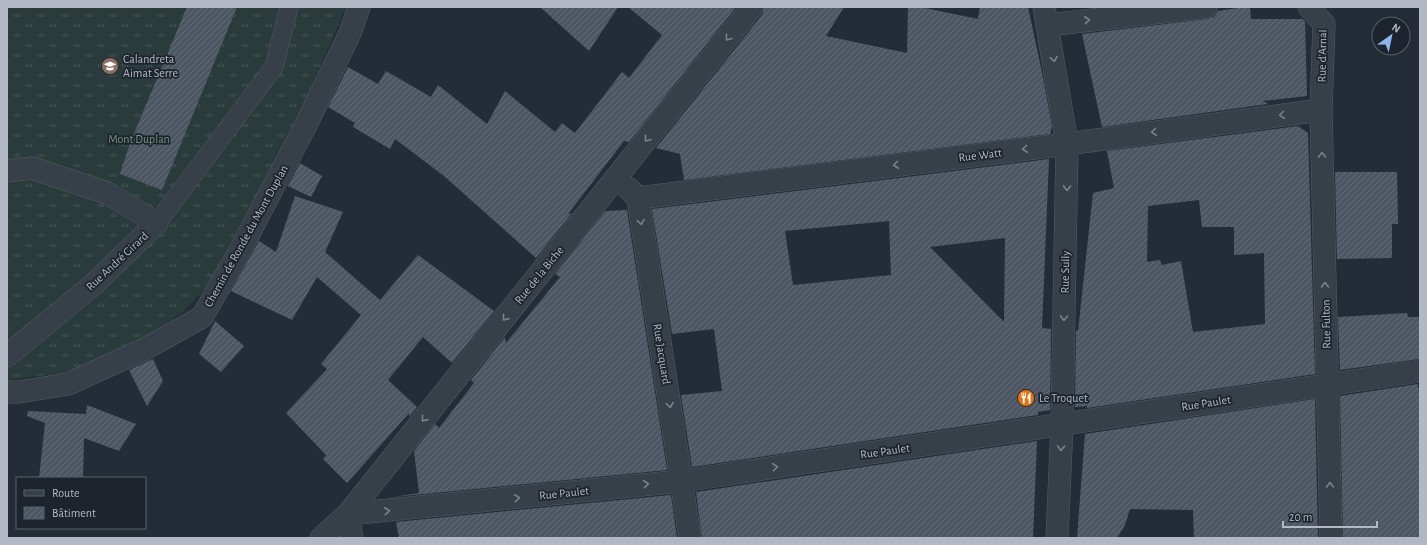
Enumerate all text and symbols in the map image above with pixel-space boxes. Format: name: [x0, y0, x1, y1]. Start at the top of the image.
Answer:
one-way arrow: [1084, 16, 1090, 25]
north arrow: [1371, 16, 1411, 56]
text: N: [1390, 21, 1402, 35]
street label: Rue d'Arnal: [1316, 29, 1328, 83]
one-way arrow: [726, 33, 733, 40]
place label: Calandreta Aimat Serre: [123, 53, 178, 79]
school or university icon: Calandreta Aimat Serre: [100, 56, 120, 76]
one-way arrow: [1049, 56, 1058, 62]
one-way arrow: [1279, 110, 1286, 119]
one-way arrow: [1151, 127, 1157, 136]
park label: Mont Duplan: [108, 133, 170, 145]
one-way arrow: [645, 135, 652, 142]
one-way arrow: [1022, 144, 1028, 153]
street label: Rue Watt: [958, 146, 1002, 164]
one-way arrow: [1318, 152, 1326, 158]
one-way arrow: [893, 161, 899, 170]
street label: Chemin de Ronde du Mont Duplan: [202, 163, 290, 309]
one-way arrow: [1063, 185, 1071, 191]
one-way arrow: [636, 218, 645, 225]
street label: Rue André Girard: [84, 229, 150, 293]
street label: Rue de la Biche: [512, 244, 566, 306]
street label: Rue Sully: [1059, 250, 1072, 294]
one-way arrow: [1321, 282, 1330, 288]
street label: Rue Fulton: [1320, 299, 1332, 349]
one-way arrow: [503, 313, 510, 320]
one-way arrow: [1060, 315, 1068, 321]
street label: Rue Jacquard: [651, 323, 673, 385]
restaurant icon: Le Troquet: [1016, 388, 1036, 408]
place label: Le Troquet: [1039, 392, 1088, 404]
street label: Rue Paulet: [1180, 393, 1232, 413]
one-way arrow: [665, 402, 674, 408]
one-way arrow: [422, 415, 429, 422]
street label: Rue Paulet: [859, 442, 911, 460]
one-way arrow: [1057, 445, 1066, 451]
one-way arrow: [772, 463, 778, 472]
legend: [16, 477, 146, 529]
one-way arrow: [643, 480, 649, 489]
one-way arrow: [1326, 482, 1334, 488]
street label: Rue Paulet: [539, 484, 590, 502]
text: Route: [52, 487, 79, 499]
one-way arrow: [514, 493, 520, 502]
scale bar: [1283, 503, 1377, 529]
one-way arrow: [384, 506, 390, 515]
text: Bâtiment: [52, 507, 96, 519]
text: 20 m: [1289, 511, 1312, 523]

